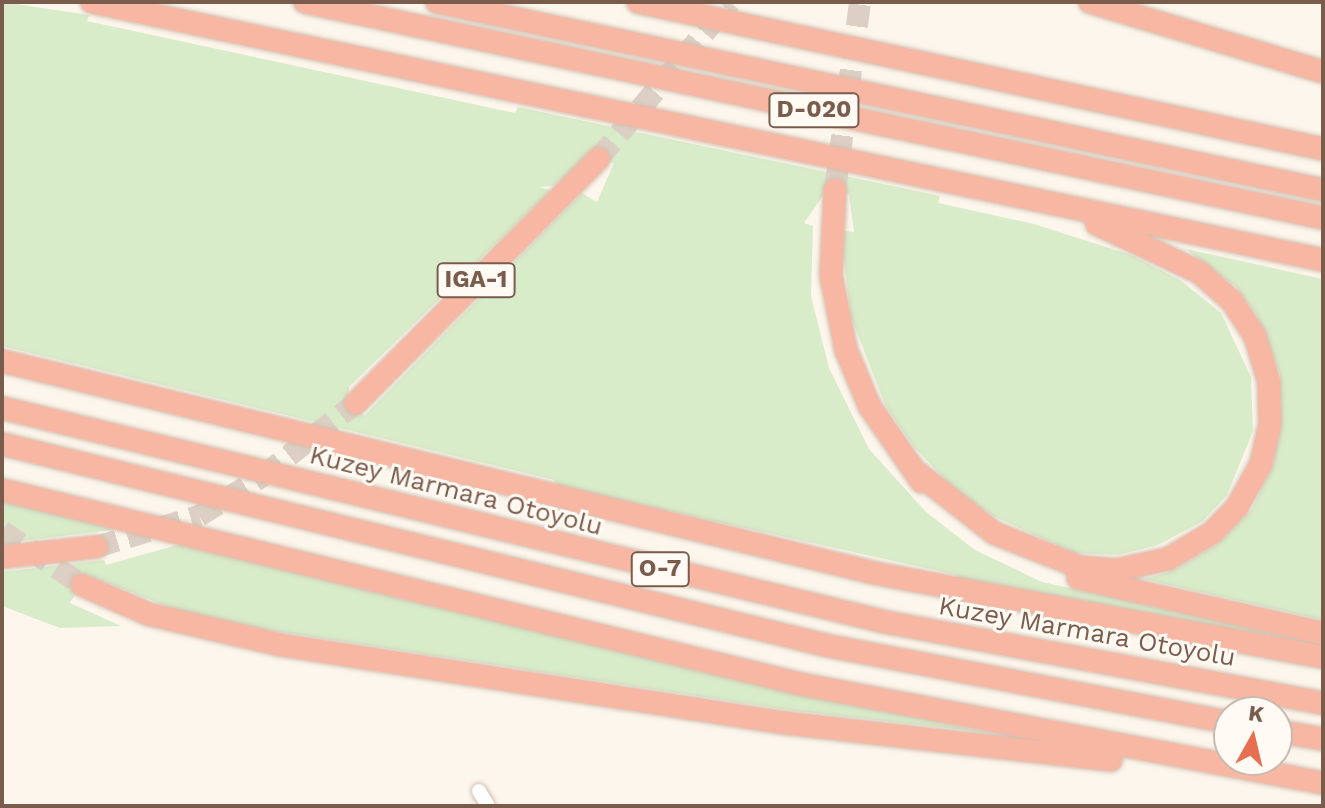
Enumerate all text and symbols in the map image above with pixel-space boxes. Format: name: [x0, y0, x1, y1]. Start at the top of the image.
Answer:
road number: D-020: [768, 90, 860, 130]
road number: IGA-1: [436, 260, 516, 300]
street label: Kuzey Marmara Otoyolu: [306, 439, 606, 543]
road number: O-7: [630, 549, 690, 589]
street label: Kuzey Marmara Otoyolu: [936, 590, 1238, 674]
north arrow: [1213, 696, 1293, 776]
text: K: [1247, 700, 1265, 727]

